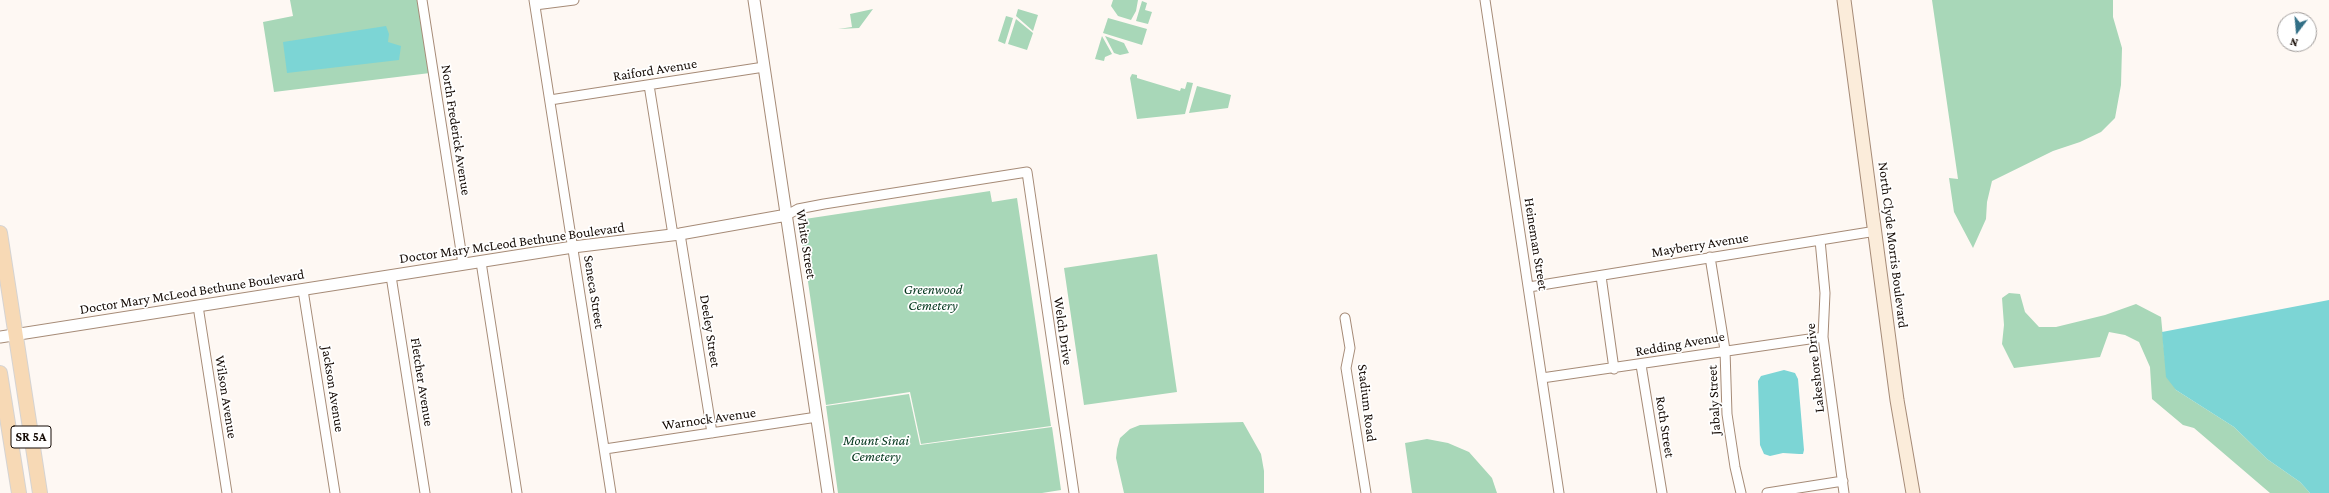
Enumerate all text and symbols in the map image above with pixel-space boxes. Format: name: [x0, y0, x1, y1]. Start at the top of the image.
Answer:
north arrow: [2277, 12, 2317, 52]
text: N: [2289, 36, 2299, 49]
street label: Raiford Avenue: [612, 55, 698, 85]
street label: North Frederick Avenue: [437, 64, 475, 196]
street label: North Clyde Morris Boulevard: [1874, 161, 1912, 329]
street label: Heineman Street: [1520, 197, 1552, 291]
street label: White Street: [792, 208, 820, 280]
street label: Doctor Mary McLeod Bethune Boulevard: [398, 219, 626, 267]
street label: Mayberry Avenue: [1650, 229, 1750, 261]
street label: Seneca Street: [580, 254, 608, 330]
street label: Doctor Mary McLeod Bethune Boulevard: [78, 266, 306, 318]
park label: Greenwood Cemetery: [904, 282, 962, 314]
street label: Deeley Street: [696, 293, 724, 369]
street label: Welch Drive: [1050, 296, 1076, 366]
street label: Lakeshore Drive: [1802, 322, 1828, 414]
street label: Redding Avenue: [1634, 328, 1726, 360]
street label: Fletcher Avenue: [407, 336, 437, 428]
street label: Jackson Avenue: [318, 345, 348, 433]
street label: Wilson Avenue: [211, 354, 241, 440]
street label: Stadium Road: [1354, 363, 1380, 443]
street label: Jabaly Street: [1704, 365, 1724, 435]
street label: Roth Street: [1652, 395, 1678, 459]
street label: Warnock Avenue: [661, 404, 757, 434]
road number: SR 5A: [11, 426, 51, 448]
park label: Mount Sinai Cemetery: [843, 433, 909, 466]

